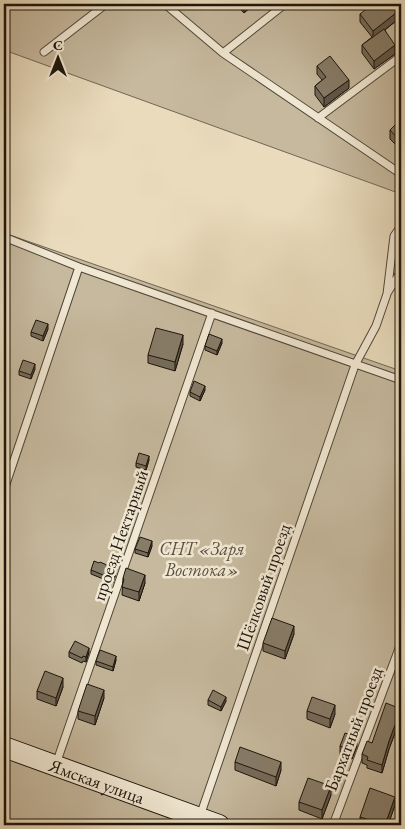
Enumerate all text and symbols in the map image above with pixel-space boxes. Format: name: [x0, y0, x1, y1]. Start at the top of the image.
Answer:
north arrow: [32, 32, 82, 82]
text: С: [53, 36, 63, 54]
street label: проезд Нектарный: [87, 466, 153, 603]
street label: Шёлковый проезд: [231, 521, 295, 653]
park label: СНТ «Заря Востока»: [159, 537, 245, 581]
street label: Бархатный проезд: [319, 664, 387, 794]
street label: Ямская улица: [45, 753, 149, 809]

